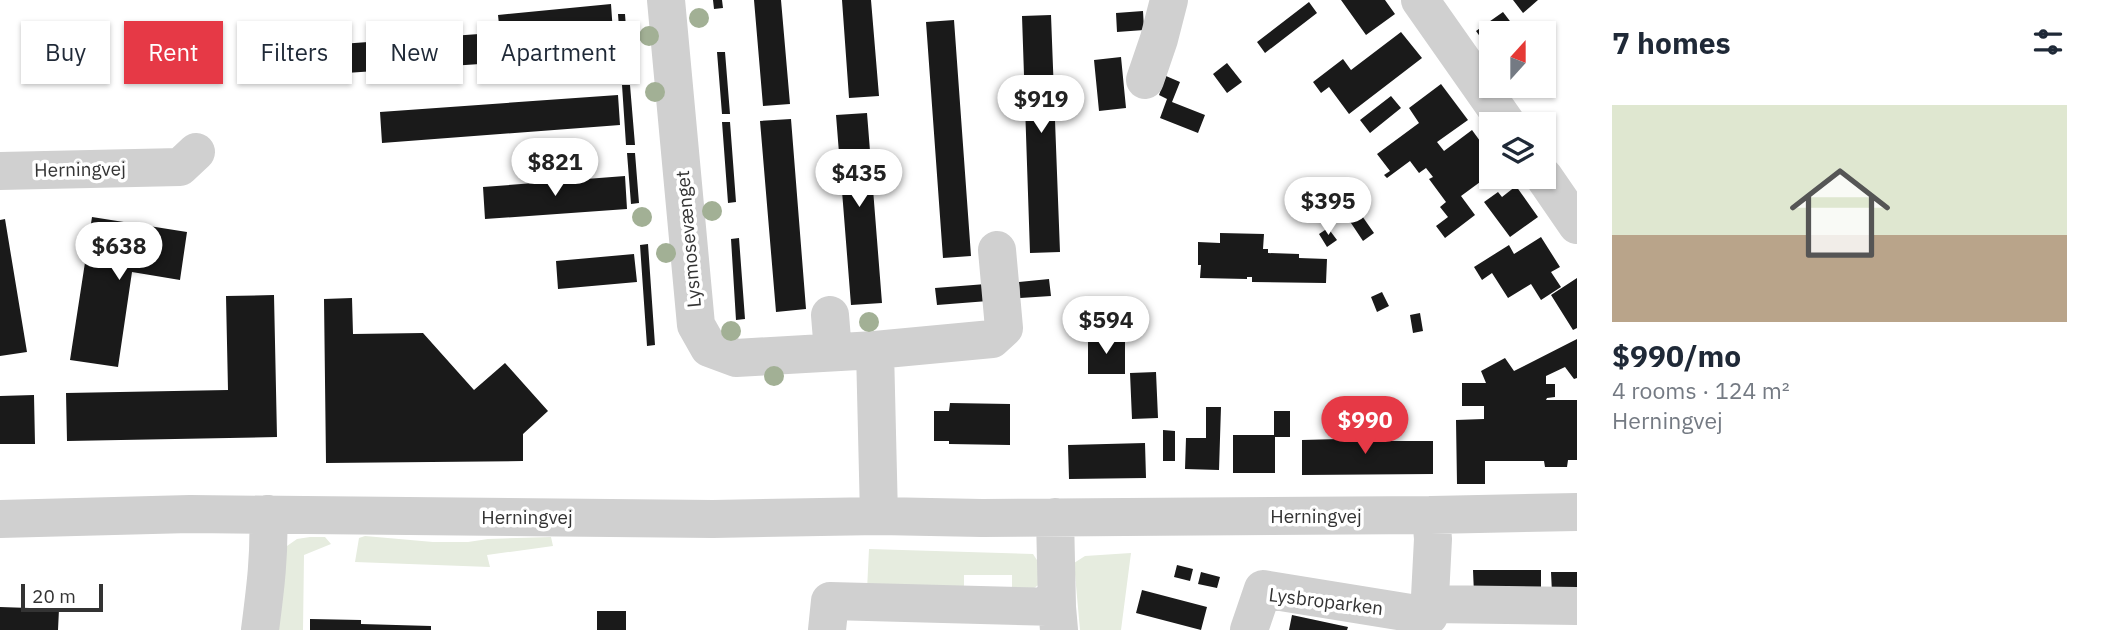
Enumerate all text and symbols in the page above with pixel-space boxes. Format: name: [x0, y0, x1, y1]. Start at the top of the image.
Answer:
chip: Buy: [21, 21, 110, 84]
chip: Rent: [124, 21, 223, 84]
chip: Filters: [237, 21, 352, 84]
chip: New: [366, 21, 463, 84]
chip: Apartment: [477, 21, 640, 84]
north arrow: [1479, 21, 1556, 98]
map controls: [1479, 21, 1556, 189]
text: 7 homes: [1612, 23, 1731, 62]
icon: filters: [2029, 23, 2067, 61]
pin: $919: [1000, 76, 1082, 135]
text: $919: [1013, 83, 1069, 113]
button: layers: [1479, 112, 1556, 189]
pin: $821: [514, 138, 596, 198]
text: $821: [527, 146, 583, 176]
pin: $435: [818, 150, 900, 209]
icon: home: [1777, 150, 1903, 276]
street label: Herningvej: [34, 156, 126, 182]
text: $435: [831, 157, 887, 187]
street label: Lysmosevænget: [670, 169, 706, 309]
pin: $395: [1287, 177, 1369, 237]
text: $395: [1300, 185, 1356, 215]
pin: $638: [78, 222, 160, 282]
text: $638: [91, 230, 147, 260]
pin: $594: [1065, 296, 1147, 356]
text: $594: [1078, 304, 1134, 334]
text: $990/mo: [1612, 336, 1741, 375]
text: 4 rooms · 124 m²: [1612, 375, 1790, 405]
pin: $990: [1324, 396, 1406, 456]
text: $990: [1337, 404, 1393, 434]
text: Herningvej: [1612, 405, 1723, 435]
street label: Herningvej: [1270, 504, 1362, 528]
street label: Herningvej: [481, 505, 573, 529]
scale bar: [21, 581, 103, 613]
street label: Lysbroparken: [1267, 582, 1385, 620]
text: 20 m: [32, 584, 76, 608]

